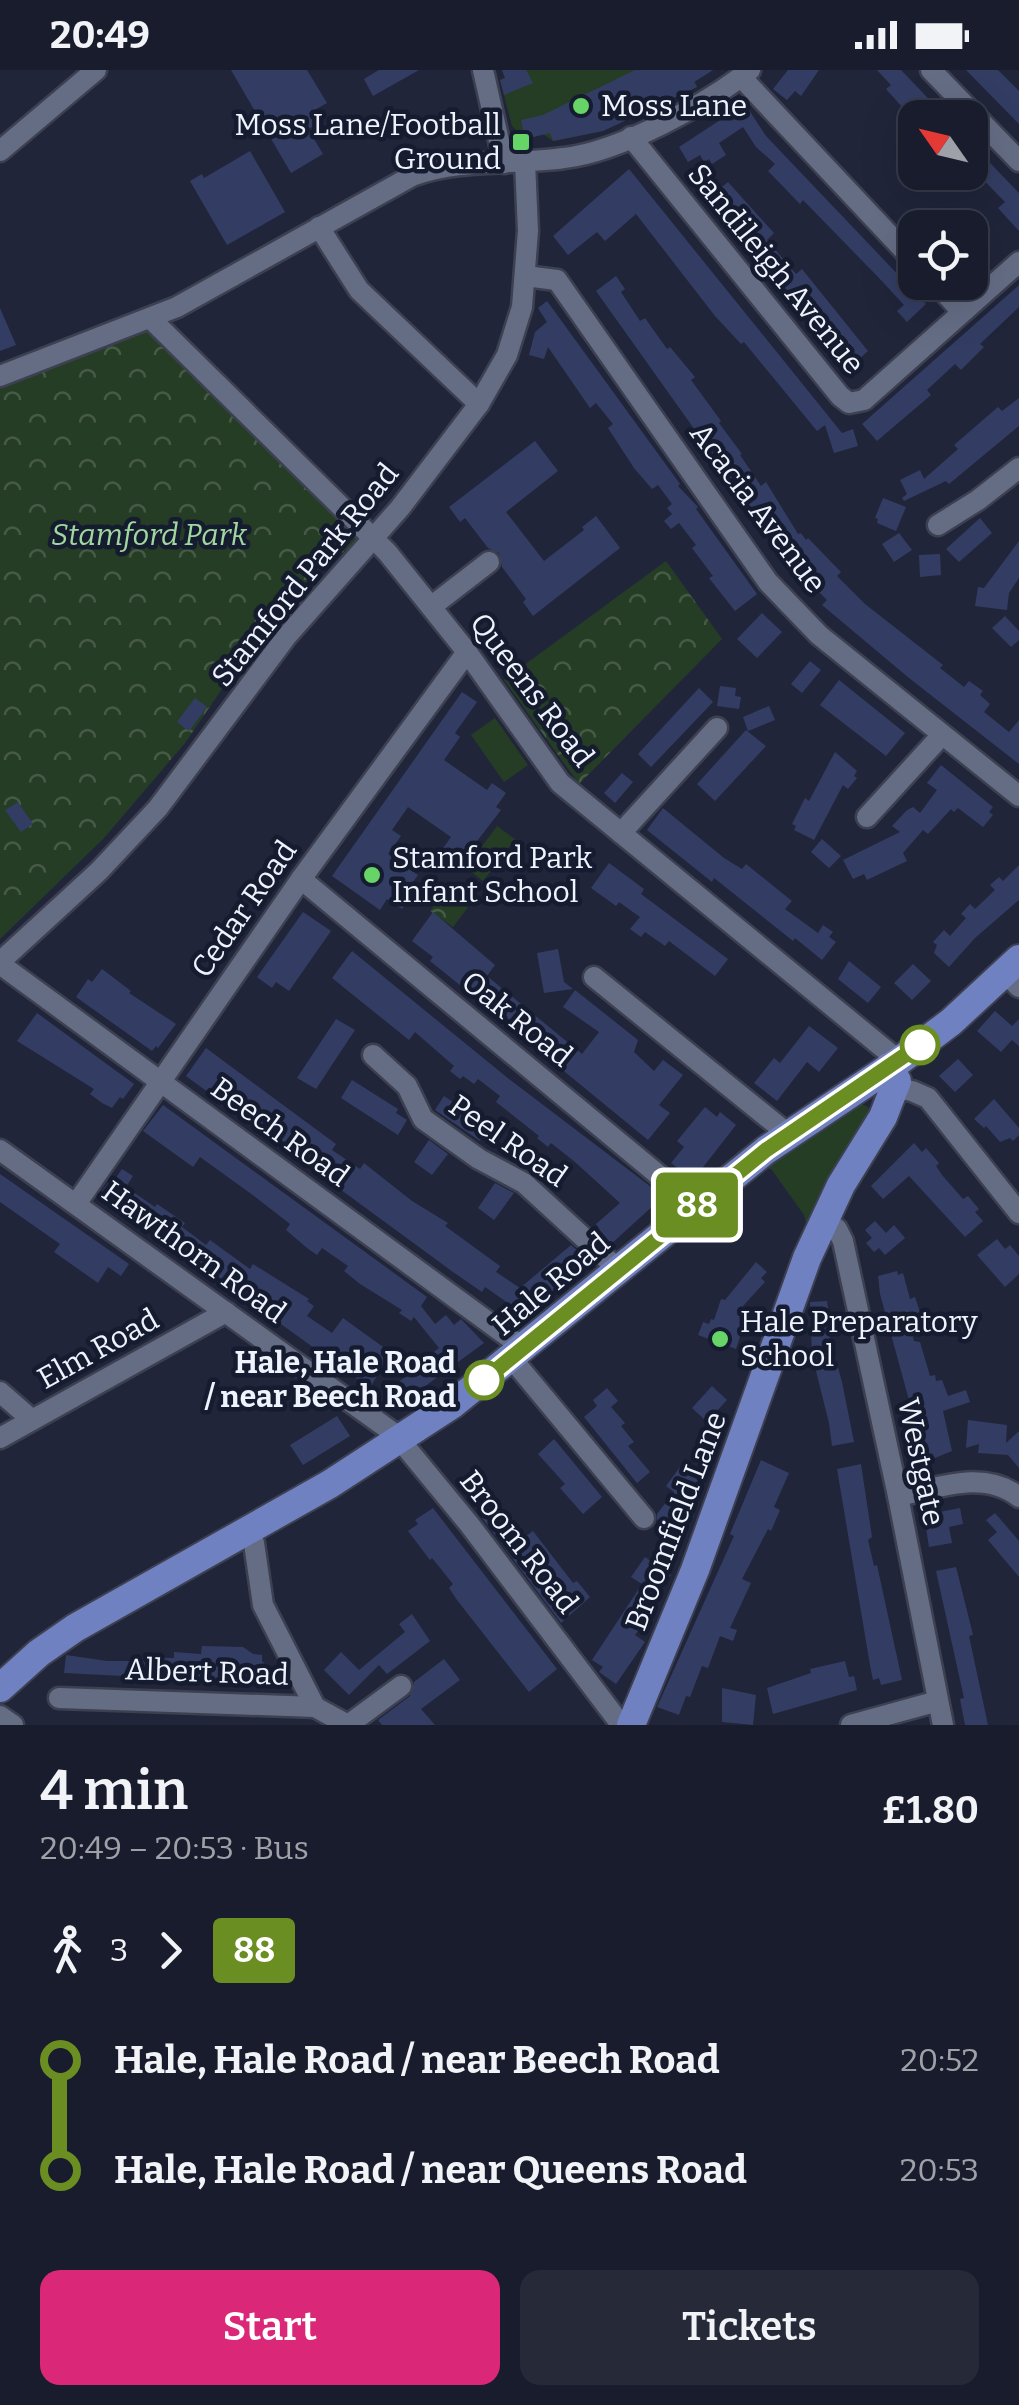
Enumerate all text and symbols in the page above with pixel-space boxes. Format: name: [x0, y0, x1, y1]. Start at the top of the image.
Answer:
text: 20:49: [50, 12, 150, 58]
place label: Moss Lane: [601, 88, 747, 124]
marker: Moss Lane: [570, 95, 592, 117]
north arrow: [898, 100, 988, 190]
map controls: [898, 100, 988, 300]
place label: Moss Lane/Football Ground: [234, 107, 501, 177]
marker: Moss Lane/Football Ground: [510, 131, 532, 153]
street label: Sandileigh Avenue: [680, 157, 872, 381]
button: locate: [898, 210, 988, 300]
street label: Acacia Avenue: [682, 416, 834, 600]
street label: Stamford Park Road: [204, 456, 406, 694]
park label: Stamford Park: [51, 517, 248, 553]
street label: Queens Road: [462, 606, 602, 774]
street label: Cedar Road: [184, 834, 304, 984]
place label: Stamford Park Infant School: [392, 840, 592, 910]
marker: Stamford Park Infant School: [361, 864, 383, 886]
street label: Oak Road: [455, 964, 580, 1075]
unlabelled marker: [901, 1026, 939, 1064]
street label: Beech Road: [204, 1070, 356, 1194]
street label: Peel Road: [442, 1087, 574, 1195]
line badge: 88: [652, 1172, 742, 1238]
street label: Hawthorn Road: [95, 1173, 293, 1331]
text: 88: [676, 1184, 718, 1226]
street label: Hale Road: [485, 1225, 617, 1343]
street label: Elm Road: [31, 1301, 165, 1397]
place label: Hale Preparatory School: [740, 1304, 978, 1374]
marker: Hale Preparatory School: [709, 1328, 731, 1350]
place label: Hale, Hale Road / near Beech Road: [204, 1345, 456, 1415]
marker: Hale, Hale Road / near Beech Road: [465, 1361, 503, 1399]
street label: Westgate: [890, 1395, 952, 1529]
street label: Broomfield Lane: [618, 1407, 734, 1635]
street label: Broom Road: [452, 1464, 586, 1621]
street label: Albert Road: [124, 1651, 290, 1693]
text: 4 min: [40, 1758, 188, 1824]
text: £1.80: [882, 1787, 979, 1833]
text: 20:49 – 20:53 · Bus: [40, 1829, 309, 1867]
icon: walk: [40, 1923, 95, 1978]
icon: forward: [143, 1923, 198, 1978]
text: 88: [233, 1929, 275, 1971]
text: 3: [110, 1931, 128, 1969]
text: Hale, Hale Road / near Beech Road: [114, 2037, 720, 2083]
text: 20:52: [900, 2041, 979, 2079]
text: Hale, Hale Road / near Queens Road: [114, 2147, 747, 2193]
text: 20:53: [900, 2151, 979, 2189]
button: Start: [40, 2270, 500, 2385]
button: Tickets: [520, 2270, 979, 2385]

